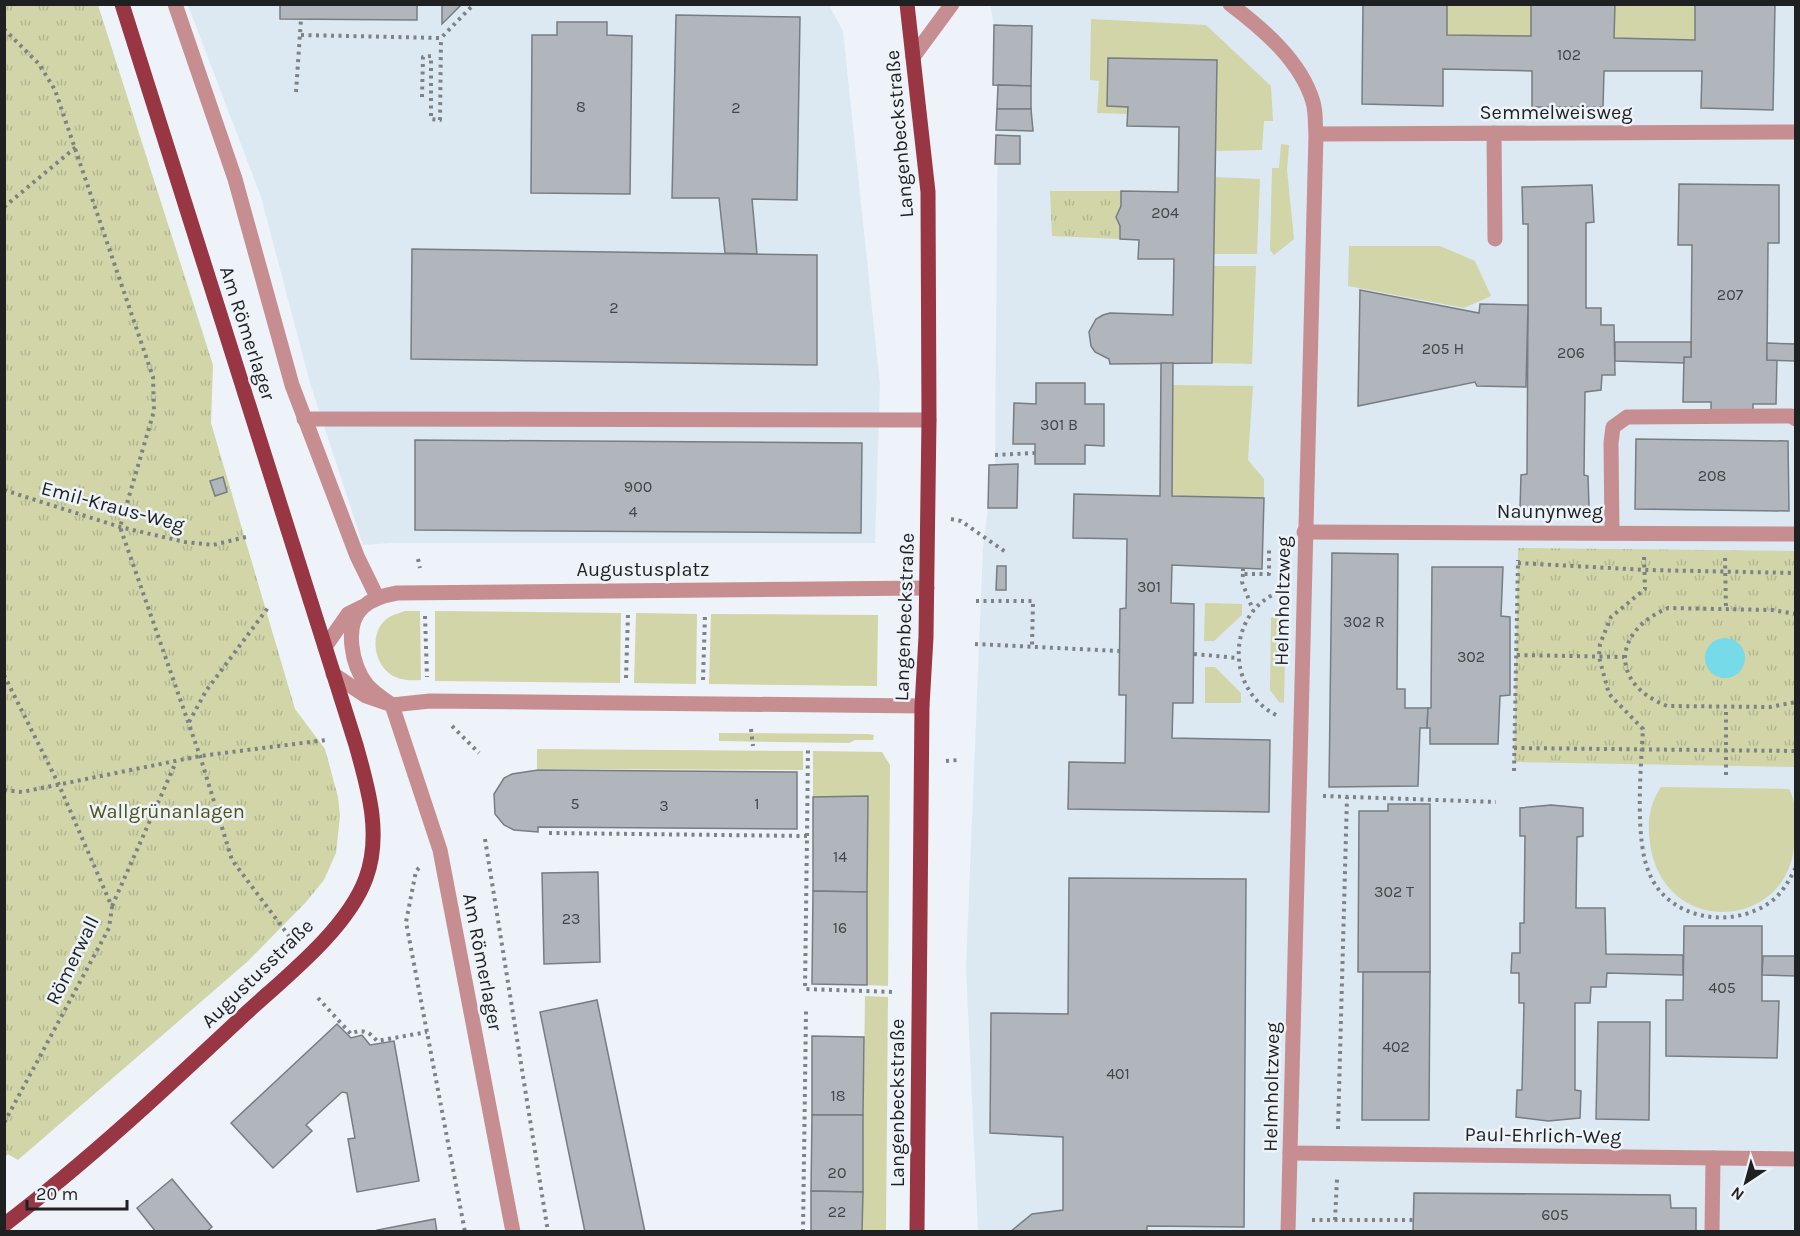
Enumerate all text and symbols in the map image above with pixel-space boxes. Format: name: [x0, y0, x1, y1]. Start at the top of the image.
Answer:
house number: 102: [1557, 45, 1581, 64]
street label: Langenbeckstraße: [881, 49, 918, 219]
house number: 8: [576, 97, 586, 116]
house number: 2: [731, 98, 741, 117]
street label: Semmelweisweg: [1480, 101, 1632, 124]
house number: 204: [1151, 203, 1179, 222]
street label: Am Römerlager: [215, 263, 280, 404]
house number: 207: [1717, 285, 1744, 304]
house number: 2: [609, 298, 619, 317]
house number: 205 H: [1422, 339, 1464, 358]
house number: 206: [1557, 343, 1585, 362]
house number: 301 B: [1040, 415, 1078, 434]
house number: 208: [1698, 466, 1726, 485]
street label: Emil-Kraus-Weg: [39, 476, 187, 537]
house number: 900: [624, 477, 652, 496]
street label: Naunynweg: [1497, 500, 1603, 523]
house number: 4: [629, 502, 638, 521]
street label: Langenbeckstraße: [890, 532, 919, 702]
street label: Helmholtzweg: [1270, 536, 1295, 666]
street label: Augustusplatz: [577, 558, 709, 581]
house number: 301: [1137, 577, 1161, 596]
house number: 302 R: [1343, 612, 1385, 631]
house number: 302: [1457, 647, 1485, 666]
house number: 5: [570, 794, 580, 813]
house number: 1: [754, 794, 760, 813]
house number: 3: [659, 796, 669, 815]
park label: Wallgrünanlagen: [89, 800, 245, 823]
house number: 14: [833, 847, 847, 866]
house number: 302 T: [1374, 882, 1414, 901]
street label: Am Römerlager: [458, 891, 507, 1034]
house number: 23: [562, 909, 580, 928]
street label: Römerwall: [41, 912, 104, 1008]
street label: Augustusstraße: [197, 914, 318, 1033]
house number: 16: [833, 918, 847, 937]
house number: 405: [1708, 978, 1736, 997]
street label: Langenbeckstraße: [886, 1019, 909, 1187]
street label: Helmholtzweg: [1259, 1022, 1284, 1152]
house number: 402: [1382, 1037, 1410, 1056]
house number: 401: [1106, 1064, 1130, 1083]
house number: 18: [830, 1086, 846, 1105]
street label: Paul-Ehrlich-Weg: [1464, 1123, 1622, 1148]
north arrow: [1716, 1152, 1776, 1212]
house number: 20: [828, 1163, 846, 1182]
scale bar: [27, 1173, 128, 1211]
text: 20 m: [36, 1183, 78, 1205]
text: N: [1727, 1183, 1748, 1205]
house number: 22: [828, 1202, 846, 1221]
house number: 605: [1541, 1205, 1569, 1224]

